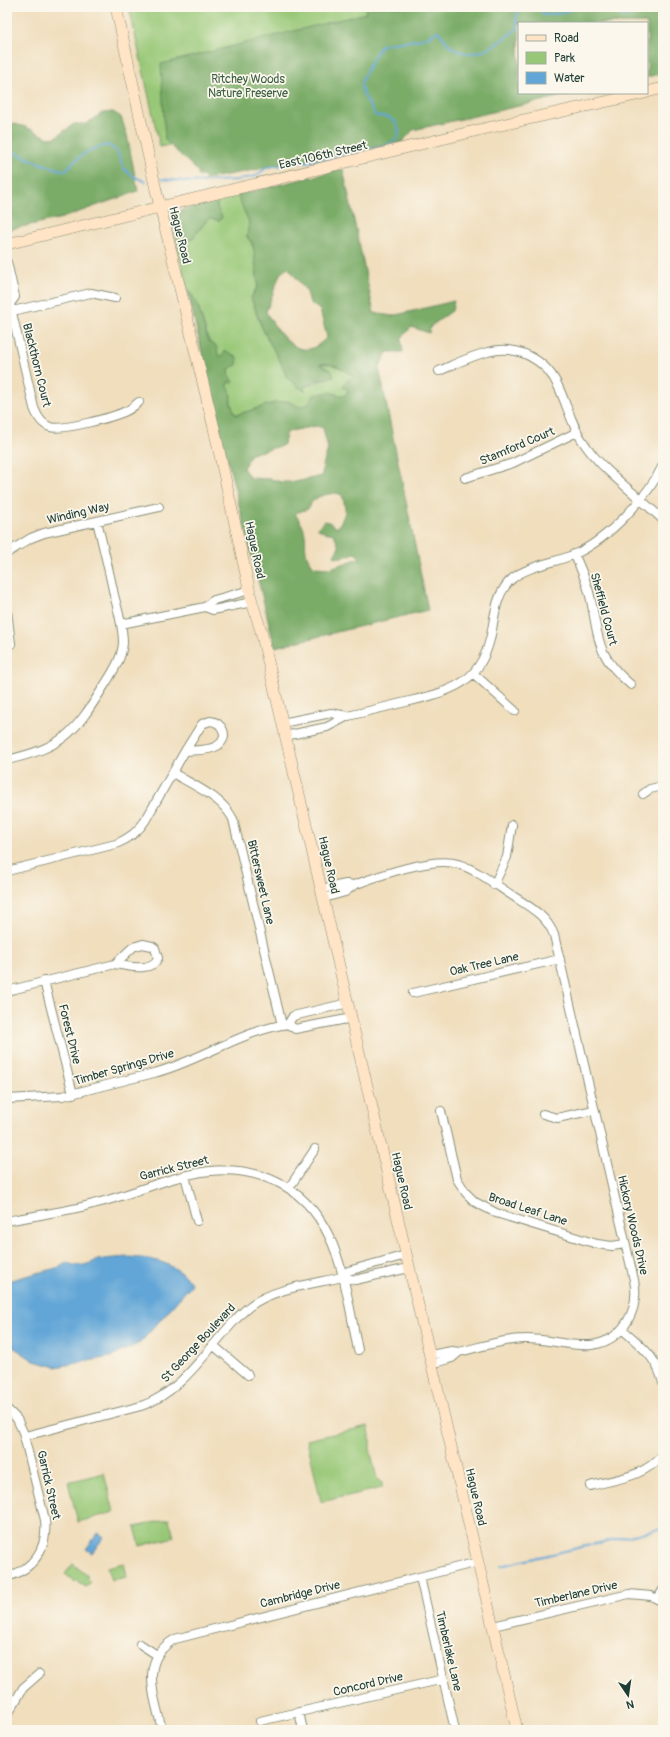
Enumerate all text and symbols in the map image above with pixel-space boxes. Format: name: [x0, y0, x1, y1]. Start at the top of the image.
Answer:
legend: [518, 22, 648, 94]
text: Road: [554, 31, 579, 46]
text: Park: [554, 51, 575, 66]
text: Water: [554, 71, 585, 86]
park label: Ritchey Woods Nature Preserve: [208, 72, 288, 101]
street label: East 106th Street: [278, 138, 369, 173]
street label: Hague Road: [165, 205, 194, 265]
street label: Blackthorn Court: [19, 322, 54, 409]
street label: Stamford Court: [477, 424, 557, 469]
street label: Winding Way: [46, 499, 111, 528]
street label: Hague Road: [241, 520, 268, 580]
street label: Sheffield Court: [587, 571, 620, 647]
street label: Hague Road: [315, 835, 342, 895]
street label: Bittersweet Lane: [244, 838, 278, 926]
street label: Oak Tree Lane: [448, 949, 520, 980]
street label: Forest Drive: [55, 1002, 84, 1066]
street label: Timber Springs Drive: [72, 1046, 176, 1089]
street label: Hague Road: [388, 1151, 415, 1211]
street label: Garrick Street: [138, 1153, 210, 1184]
street label: Hickory Woods Drive: [614, 1174, 651, 1277]
street label: Broad Leaf Lane: [487, 1190, 569, 1229]
street label: St George Boulevard: [158, 1301, 239, 1386]
street label: Garrick Street: [33, 1449, 64, 1521]
street label: Hague Road: [462, 1467, 489, 1527]
street label: Cambridge Drive: [259, 1577, 342, 1612]
street label: Timberlane Drive: [533, 1578, 619, 1611]
street label: Timberlake Lane: [432, 1610, 465, 1693]
street label: Concord Drive: [332, 1669, 405, 1700]
north arrow: [608, 1675, 648, 1715]
text: N: [625, 1697, 635, 1712]

